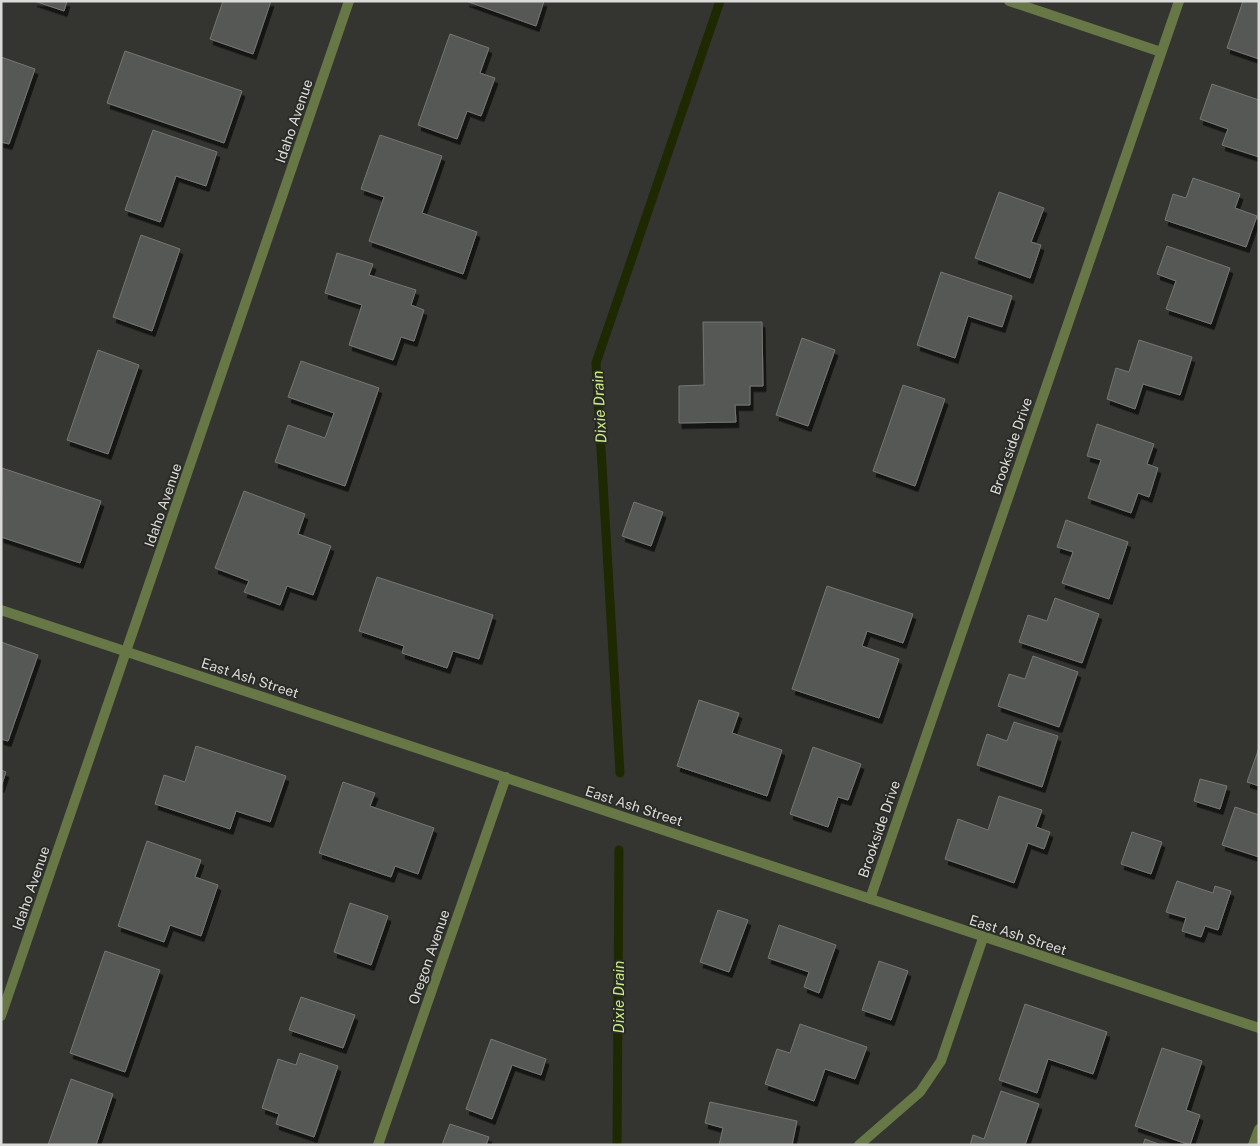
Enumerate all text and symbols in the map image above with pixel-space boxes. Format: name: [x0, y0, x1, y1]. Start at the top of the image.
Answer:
street label: Idaho Avenue: [272, 77, 316, 165]
water label: Dixie Drain: [589, 370, 609, 444]
street label: Brookside Drive: [987, 395, 1035, 497]
street label: Idaho Avenue: [141, 461, 185, 549]
street label: East Ash Street: [199, 655, 301, 701]
street label: Brookside Drive: [855, 778, 903, 880]
street label: East Ash Street: [583, 783, 685, 829]
street label: Idaho Avenue: [9, 844, 53, 932]
street label: Oregon Avenue: [405, 907, 453, 1007]
street label: East Ash Street: [967, 912, 1069, 958]
water label: Dixie Drain: [610, 961, 627, 1033]

